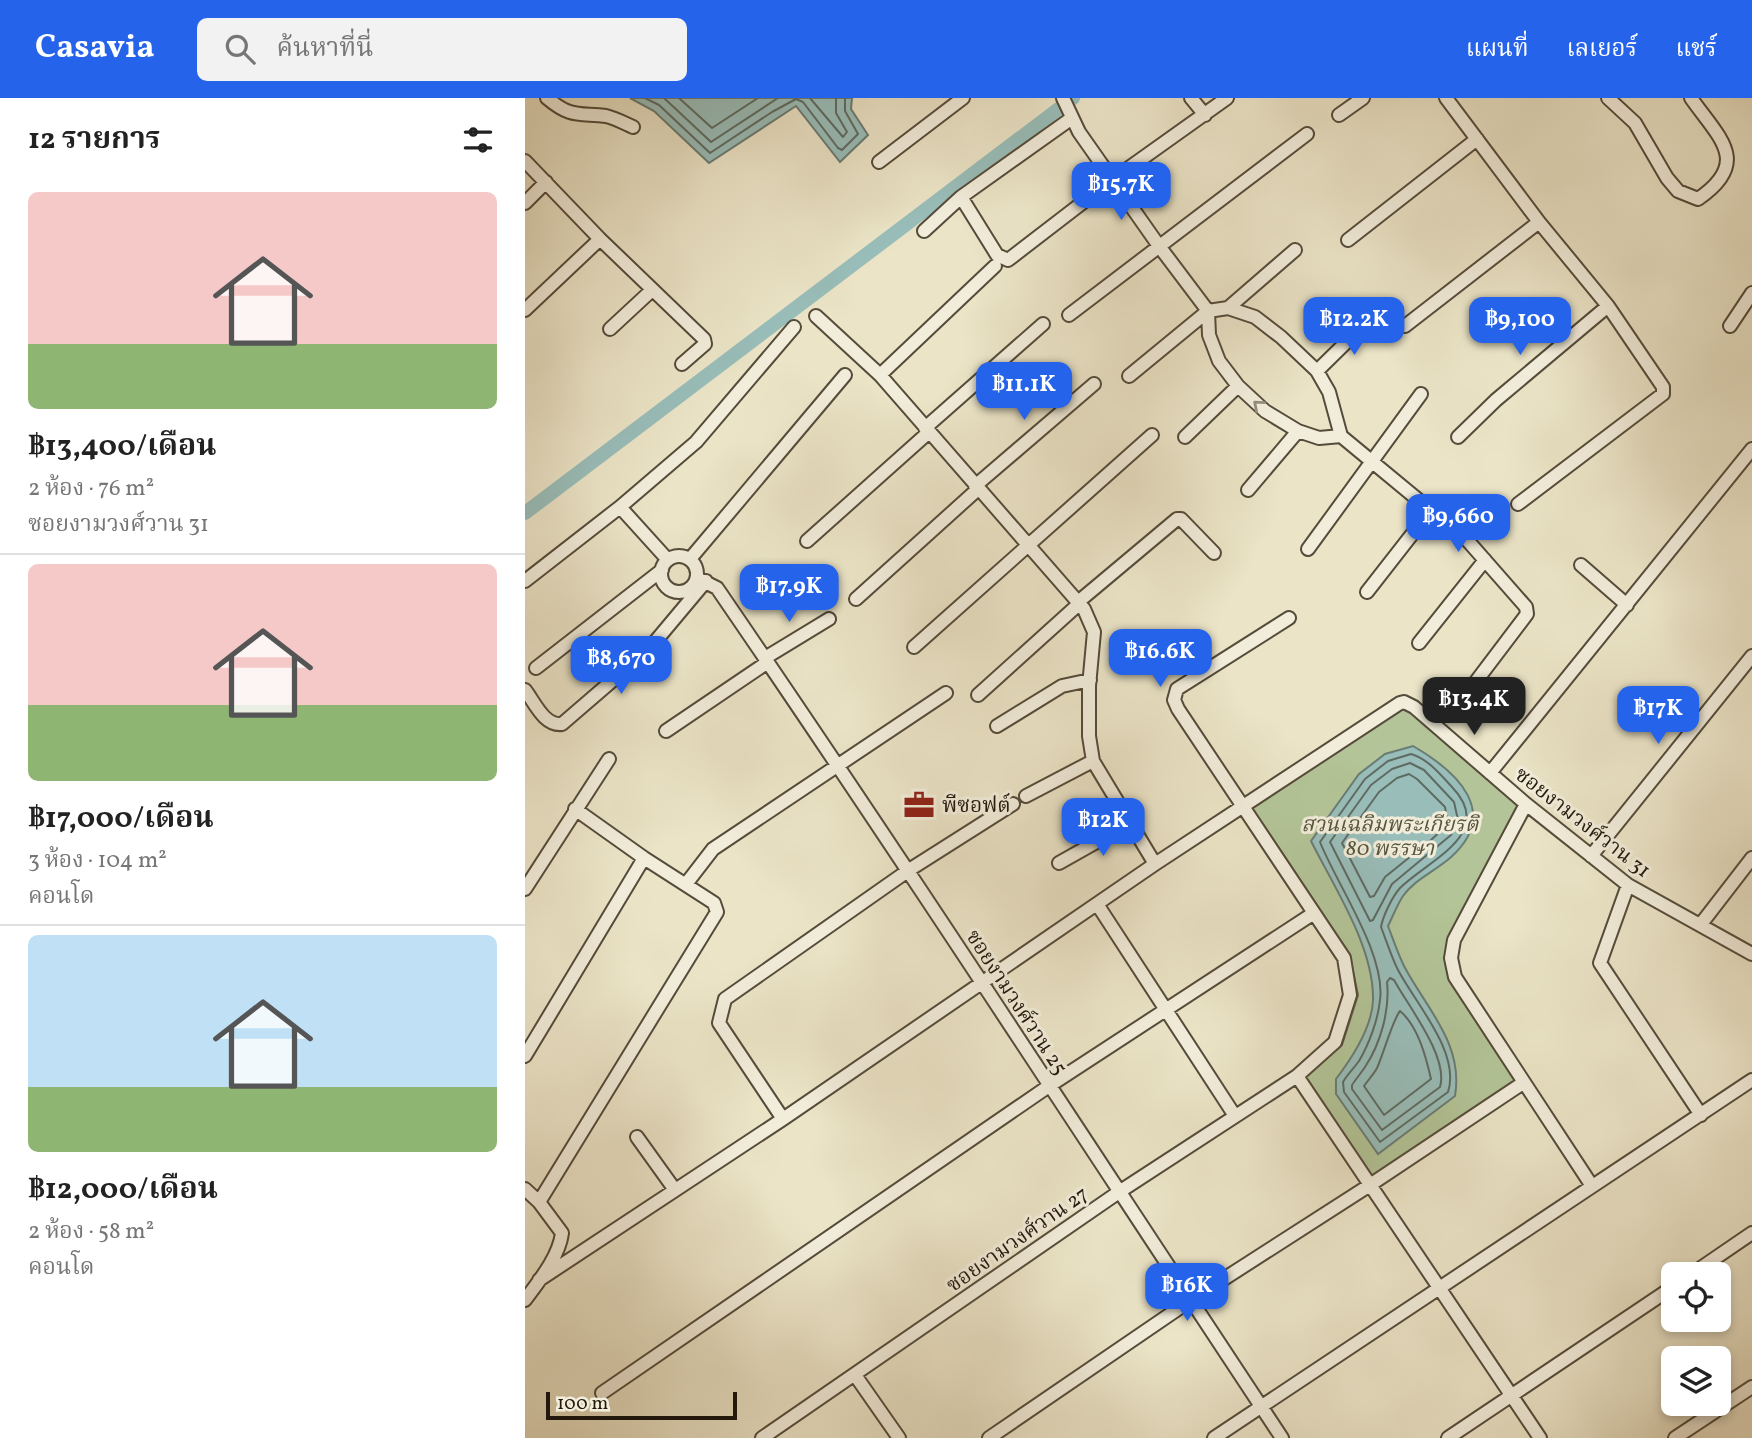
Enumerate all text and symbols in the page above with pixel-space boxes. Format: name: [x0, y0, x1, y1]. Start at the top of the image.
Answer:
search box: [197, 18, 687, 81]
text: Casavia: [35, 26, 155, 72]
icon: search: [221, 30, 259, 68]
text: ค้นหาที่นี่: [277, 31, 373, 67]
text: แผนที่: [1466, 33, 1529, 67]
text: เลเยอร์: [1567, 33, 1638, 67]
text: แชร์: [1676, 33, 1717, 67]
text: 12 รายการ: [28, 119, 161, 161]
icon: filters: [459, 121, 497, 159]
pin: ฿15.7K: [1064, 162, 1178, 222]
text: ฿15.7K: [1088, 169, 1154, 201]
icon: home: [200, 238, 326, 364]
pin: ฿12.2K: [1297, 298, 1411, 357]
pin: ฿9,100: [1463, 298, 1577, 357]
text: ฿12.2K: [1319, 304, 1389, 336]
text: ฿9,100: [1485, 304, 1555, 336]
pin: ฿11.1K: [967, 362, 1081, 422]
text: ฿11.1K: [992, 369, 1056, 401]
one-way arrow: [1253, 400, 1266, 413]
text: ฿13,400/เดือน: [28, 426, 216, 468]
text: 2 ห้อง · 76 m²: [28, 473, 154, 505]
pin: ฿9,660: [1401, 494, 1515, 554]
text: ฿9,660: [1422, 501, 1494, 533]
text: ซอยงามวงศ์วาน 31: [28, 509, 209, 541]
pin: ฿17.9K: [732, 564, 846, 624]
text: ฿17.9K: [756, 571, 822, 603]
icon: home: [200, 610, 326, 736]
pin: ฿16.6K: [1103, 630, 1217, 689]
pin: ฿8,670: [564, 636, 678, 696]
text: ฿16.6K: [1125, 636, 1195, 668]
text: ฿8,670: [587, 643, 655, 675]
pin: ฿13.4K: [1417, 678, 1531, 737]
text: ฿13.4K: [1439, 684, 1509, 716]
pin: ฿17K: [1617, 686, 1699, 746]
text: ฿17K: [1633, 693, 1683, 725]
street label: ซอยงามวงศ์วาน 31: [1508, 761, 1656, 885]
office icon: พีซอฟต์: [902, 788, 936, 822]
place label: พีซอฟต์: [942, 792, 1011, 821]
text: ฿17,000/เดือน: [28, 798, 214, 840]
pin: ฿12K: [1062, 798, 1144, 858]
text: ฿12K: [1078, 805, 1128, 837]
park label: สวนเฉลิมพระเกียรติ 80 พรรษา: [1302, 811, 1480, 864]
text: 3 ห้อง · 104 m²: [28, 845, 167, 877]
text: คอนโด: [28, 881, 95, 913]
street label: ซอยงามวงศ์วาน 25: [958, 925, 1074, 1081]
icon: home: [200, 981, 326, 1107]
text: ฿12,000/เดือน: [28, 1169, 218, 1211]
street label: ซอยงามวงศ์วาน 27: [941, 1180, 1095, 1300]
text: 2 ห้อง · 58 m²: [28, 1216, 154, 1248]
text: คอนโด: [28, 1252, 95, 1284]
map controls: [1661, 1262, 1731, 1416]
button: locate: [1661, 1262, 1731, 1332]
pin: ฿16K: [1146, 1264, 1228, 1323]
text: ฿16K: [1161, 1270, 1213, 1302]
button: layers: [1661, 1346, 1731, 1416]
scale bar: [546, 1389, 737, 1421]
text: 100 m: [557, 1391, 608, 1417]

